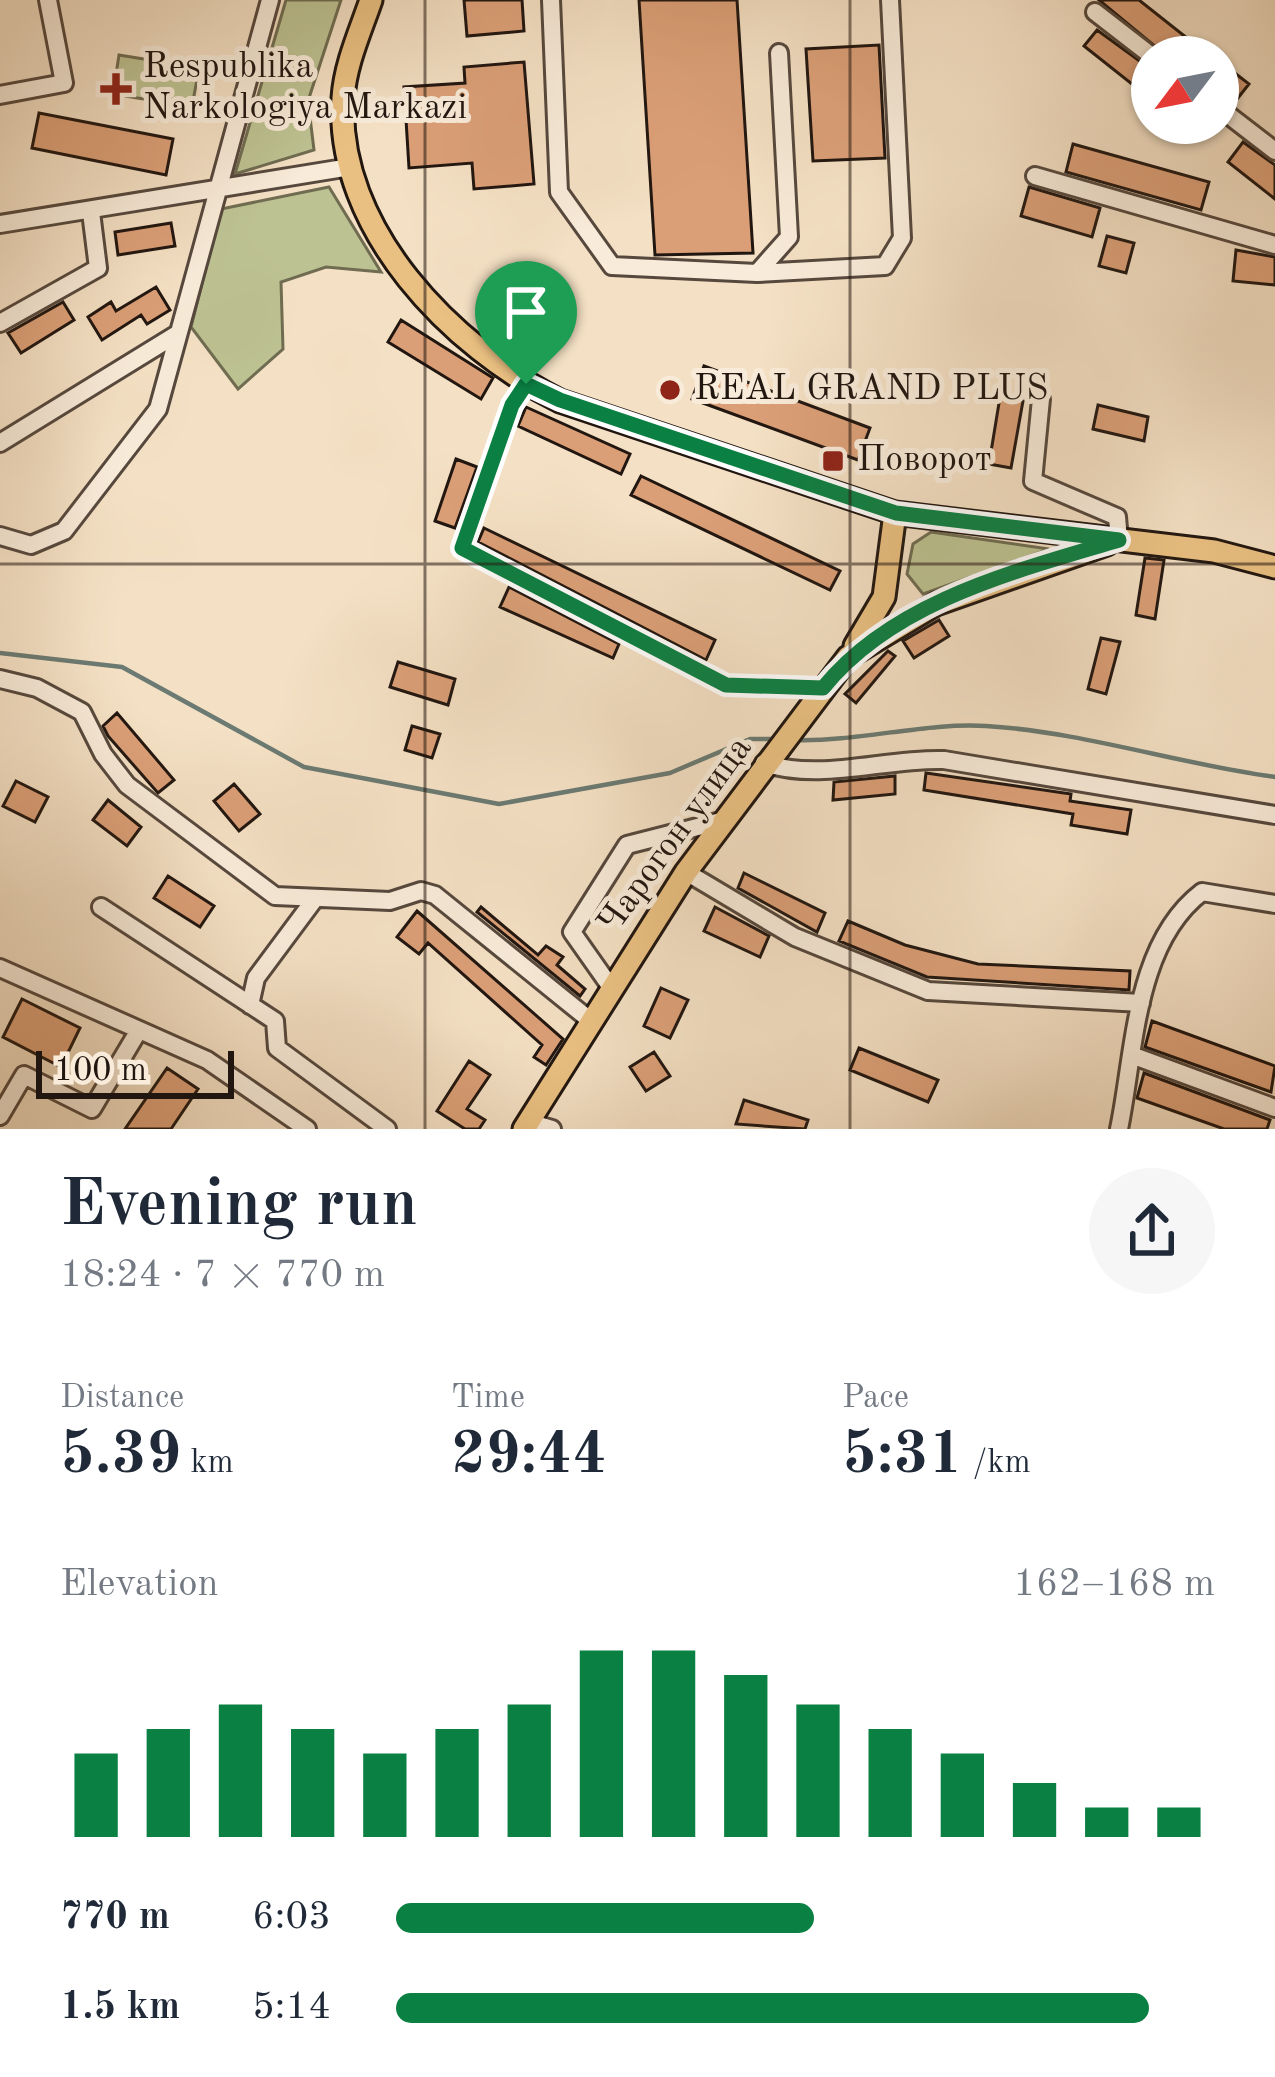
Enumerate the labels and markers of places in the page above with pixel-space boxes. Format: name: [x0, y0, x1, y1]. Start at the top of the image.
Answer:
place label: Respublika Narkologiya Markazi: [143, 50, 467, 127]
marker: Respublika Narkologiya Markazi: [100, 73, 132, 105]
pin: [475, 261, 577, 384]
place label: REAL GRAND PLUS: [694, 372, 1048, 408]
marker: REAL GRAND PLUS: [657, 377, 683, 403]
place label: Поворот: [857, 443, 992, 479]
marker: Поворот: [820, 448, 846, 474]

